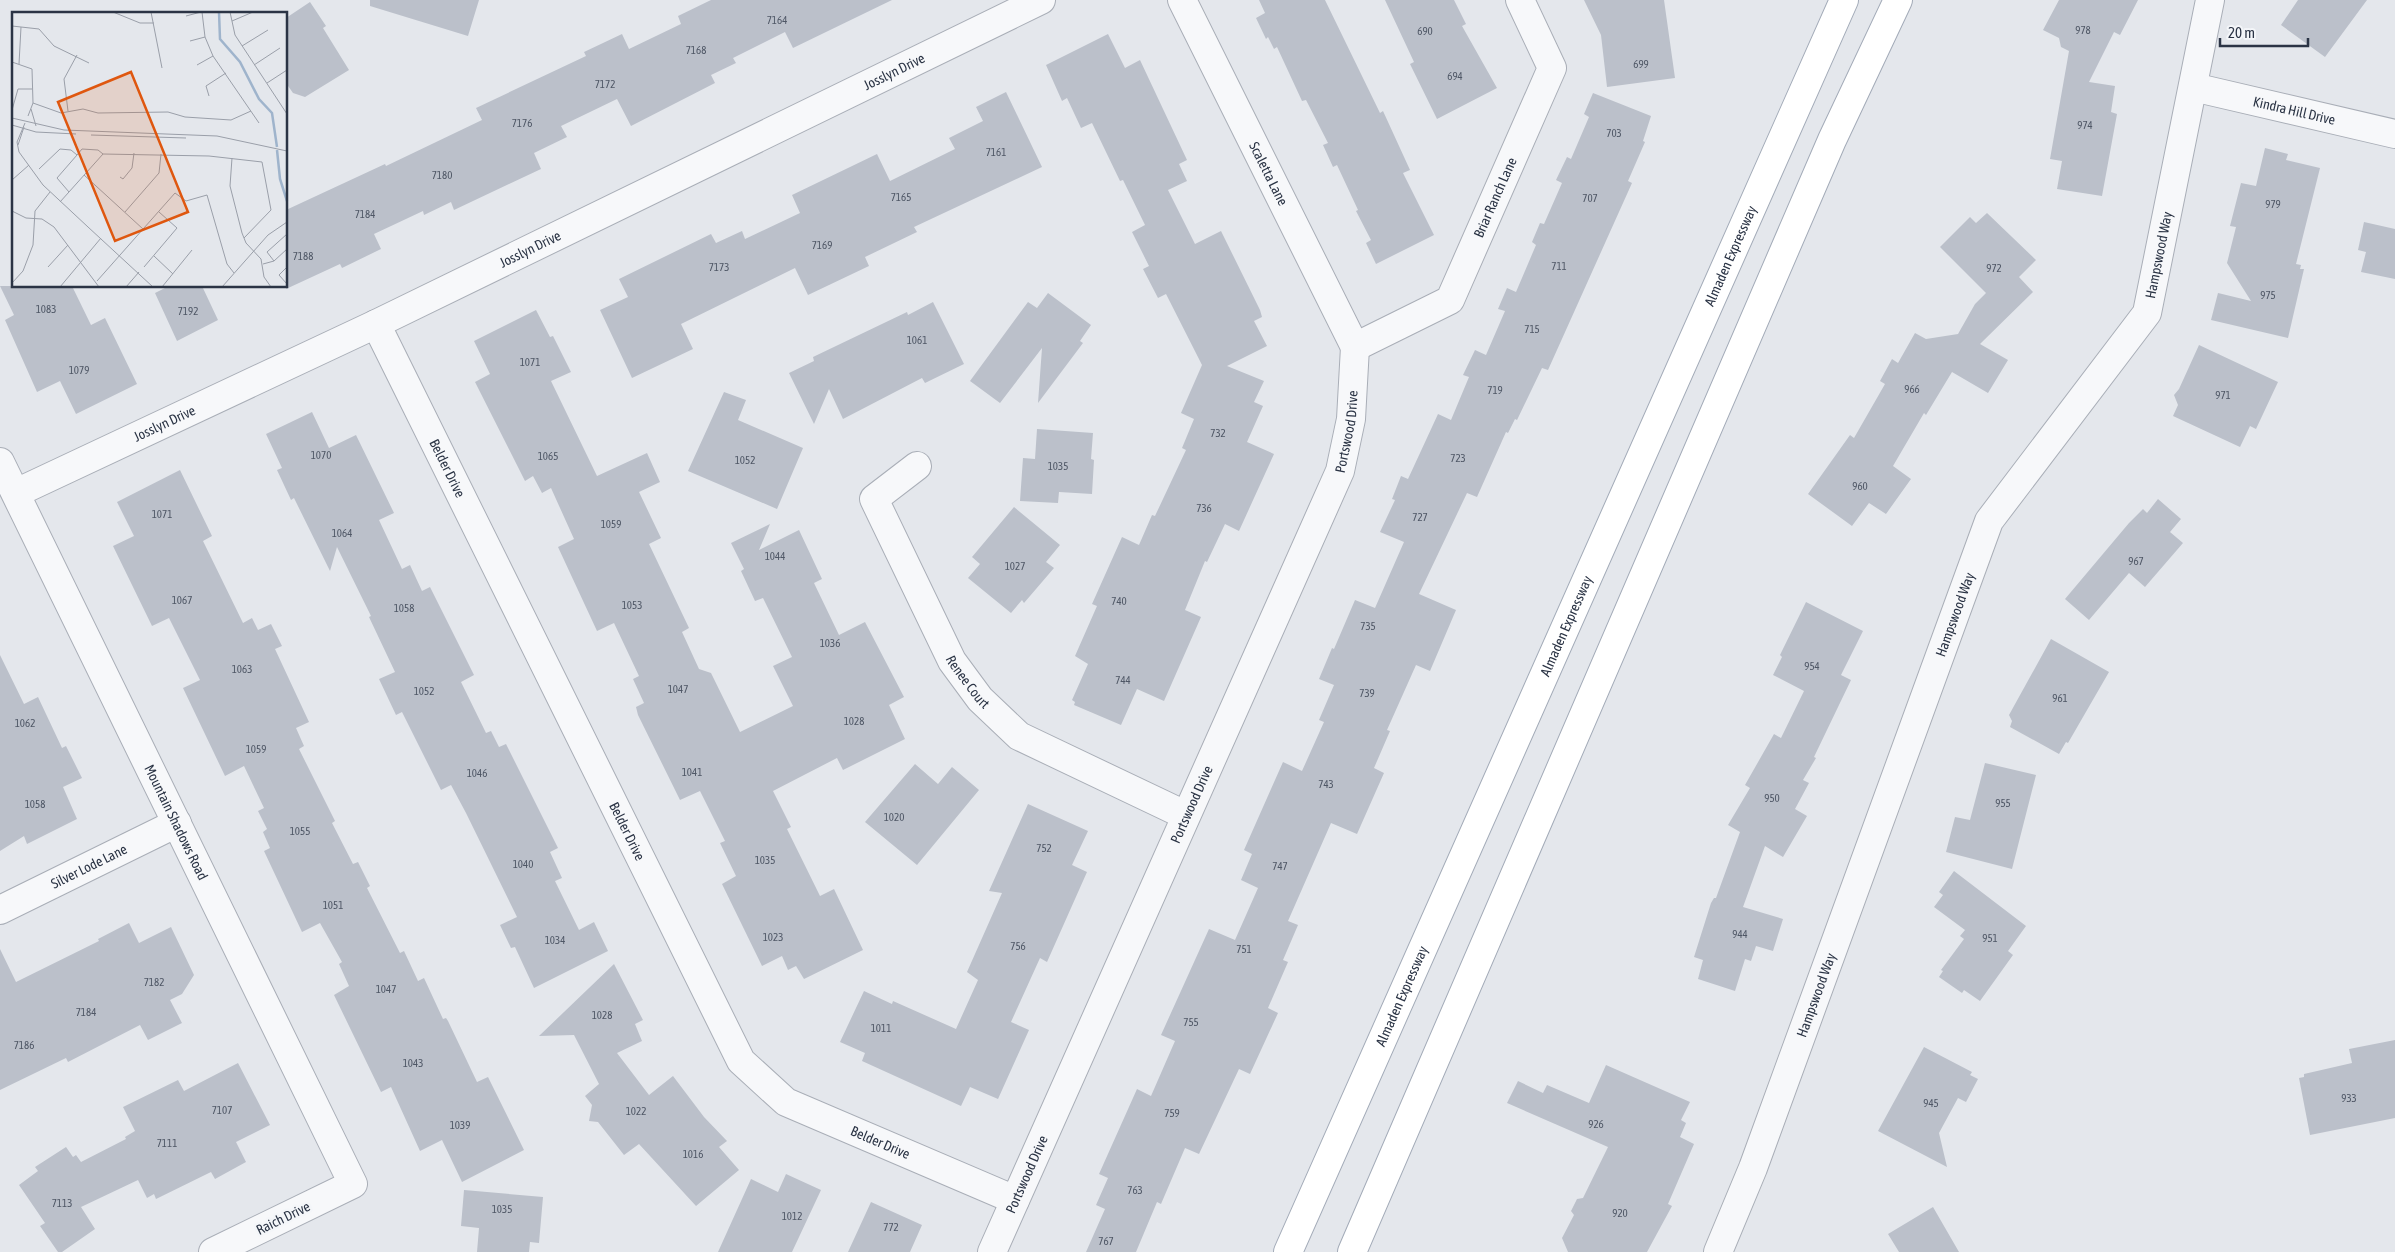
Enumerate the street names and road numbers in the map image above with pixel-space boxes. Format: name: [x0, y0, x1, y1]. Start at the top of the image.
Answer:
street label: Josslyn Drive: [861, 50, 927, 93]
street label: Kindra Hill Drive: [2252, 93, 2337, 128]
street label: Scaletta Lane: [1246, 139, 1291, 208]
street label: Briar Ranch Lane: [1470, 155, 1520, 240]
street label: Almaden Expressway: [1701, 203, 1760, 308]
street label: Hampswood Way: [2142, 210, 2175, 300]
street label: Josslyn Drive: [497, 227, 563, 271]
street label: Portswood Drive: [1332, 390, 1361, 474]
street label: Josslyn Drive: [131, 402, 198, 445]
street label: Belder Drive: [426, 437, 469, 500]
street label: Hampswood Way: [1932, 570, 1978, 659]
street label: Almaden Expressway: [1537, 573, 1595, 679]
street label: Renee Court: [943, 653, 993, 712]
street label: Mountain Shadows Road: [141, 762, 211, 883]
street label: Portswood Drive: [1167, 763, 1216, 846]
street label: Belder Drive: [606, 799, 648, 863]
street label: Silver Lode Lane: [48, 841, 130, 892]
street label: Almaden Expressway: [1372, 943, 1431, 1049]
street label: Hampswood Way: [1793, 951, 1839, 1039]
street label: Belder Drive: [848, 1123, 912, 1162]
street label: Portswood Drive: [1002, 1133, 1051, 1216]
street label: Raich Drive: [254, 1198, 312, 1238]

